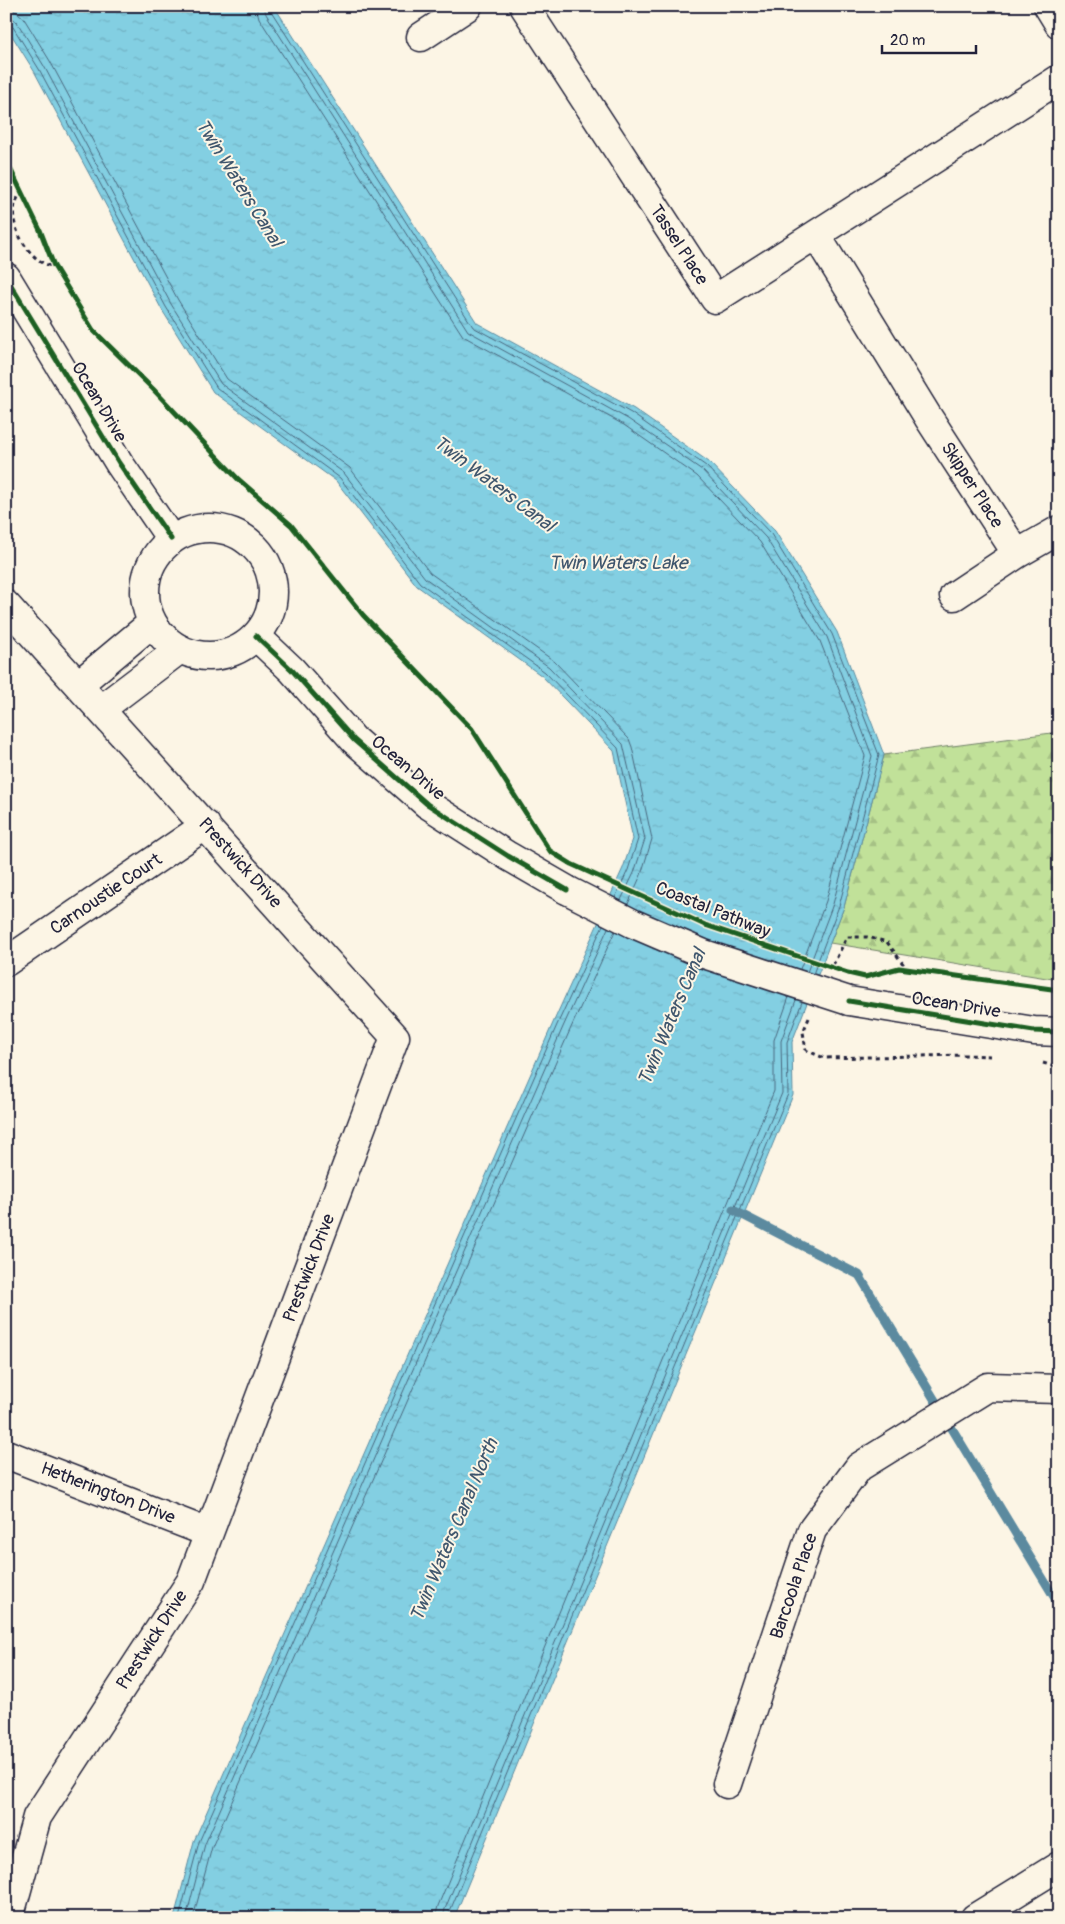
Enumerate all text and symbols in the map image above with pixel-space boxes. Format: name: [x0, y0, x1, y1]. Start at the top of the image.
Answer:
scale bar: [882, 22, 976, 54]
text: 20 m: [890, 31, 925, 50]
water label: Twin Waters Canal: [190, 115, 289, 253]
street label: Tassel Place: [645, 201, 714, 290]
street label: Ocean Drive: [66, 358, 132, 447]
water label: Twin Waters Canal: [429, 431, 561, 539]
street label: Skipper Place: [936, 438, 1008, 532]
water label: Twin Waters Lake: [549, 551, 689, 575]
street label: Ocean Drive: [366, 730, 450, 806]
street label: Prestwick Drive: [193, 813, 287, 913]
street label: Carnoustie Court: [46, 848, 167, 940]
street label: Coastal Pathway: [652, 876, 774, 944]
water label: Twin Waters Canal: [632, 943, 713, 1089]
street label: Ocean Drive: [910, 987, 1002, 1023]
street label: Prestwick Drive: [278, 1210, 340, 1325]
water label: Twin Waters Canal North: [405, 1434, 504, 1625]
street label: Hetherington Drive: [38, 1457, 179, 1529]
street label: Barcoola Place: [765, 1530, 823, 1642]
street label: Prestwick Drive: [111, 1586, 193, 1694]

